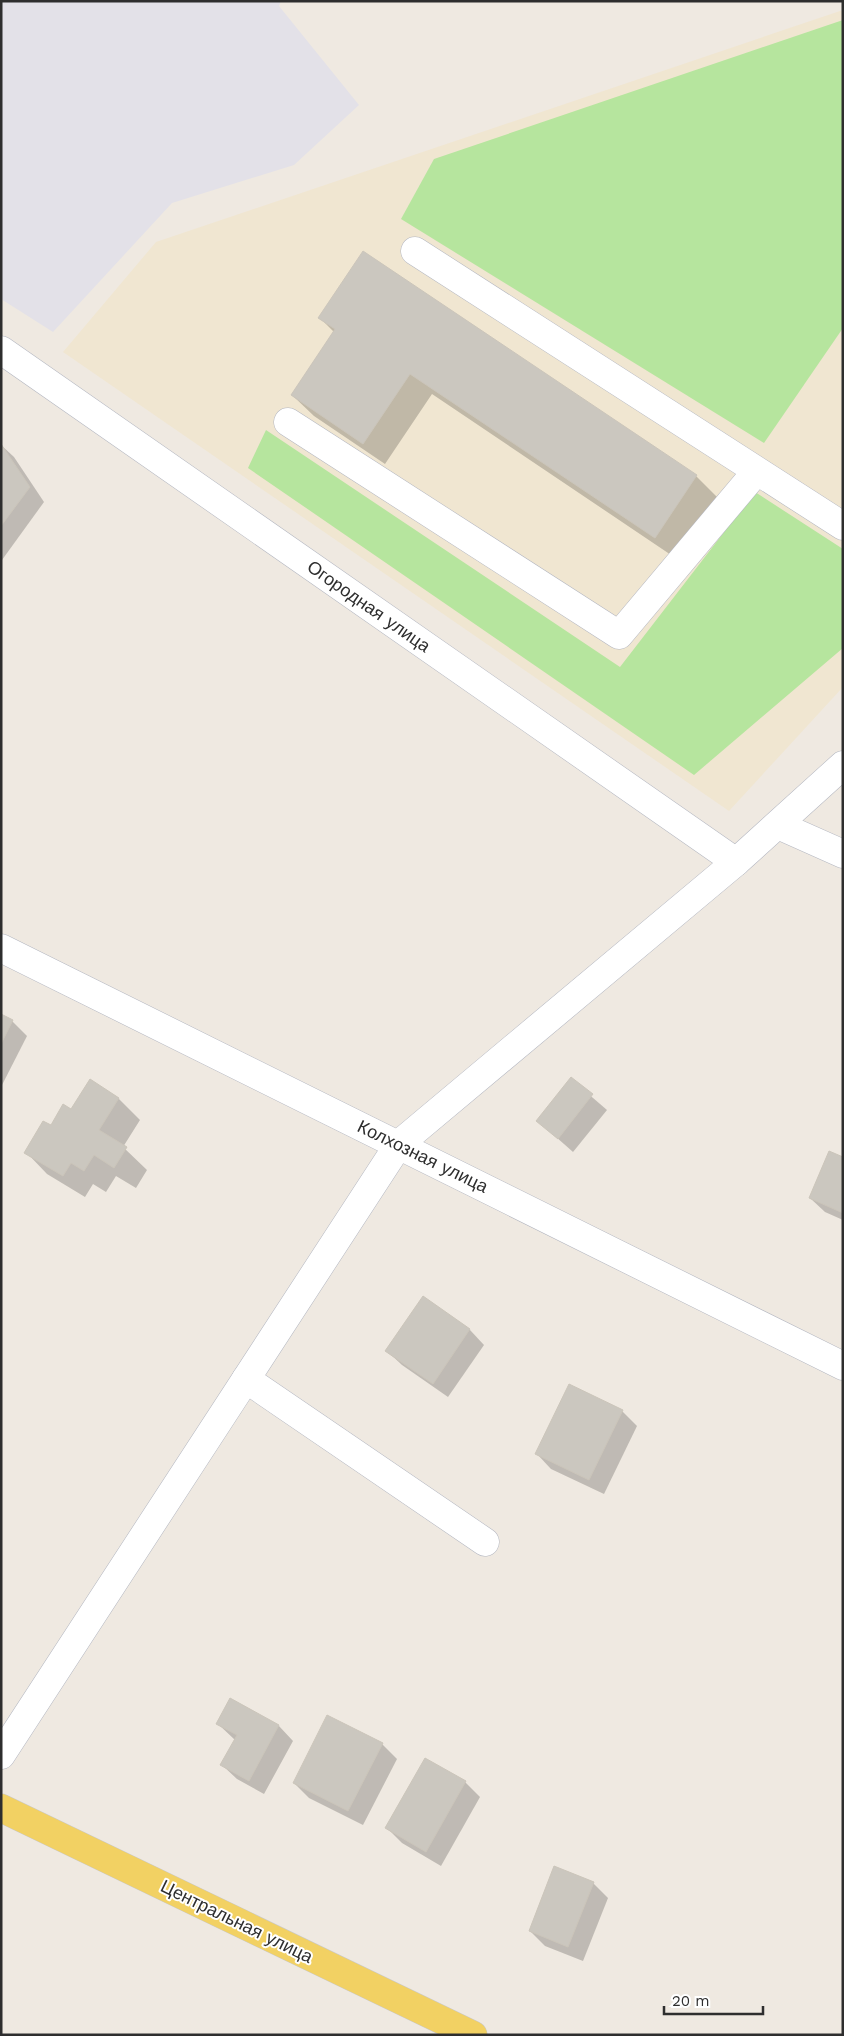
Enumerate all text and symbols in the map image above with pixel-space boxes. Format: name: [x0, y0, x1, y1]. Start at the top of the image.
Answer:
street label: Огородная улица: [303, 556, 435, 657]
street label: Колхозная улица: [354, 1115, 493, 1197]
street label: Центральная улица: [157, 1875, 317, 1967]
scale bar: [664, 1984, 763, 2016]
text: 20 m: [672, 1992, 710, 2010]

